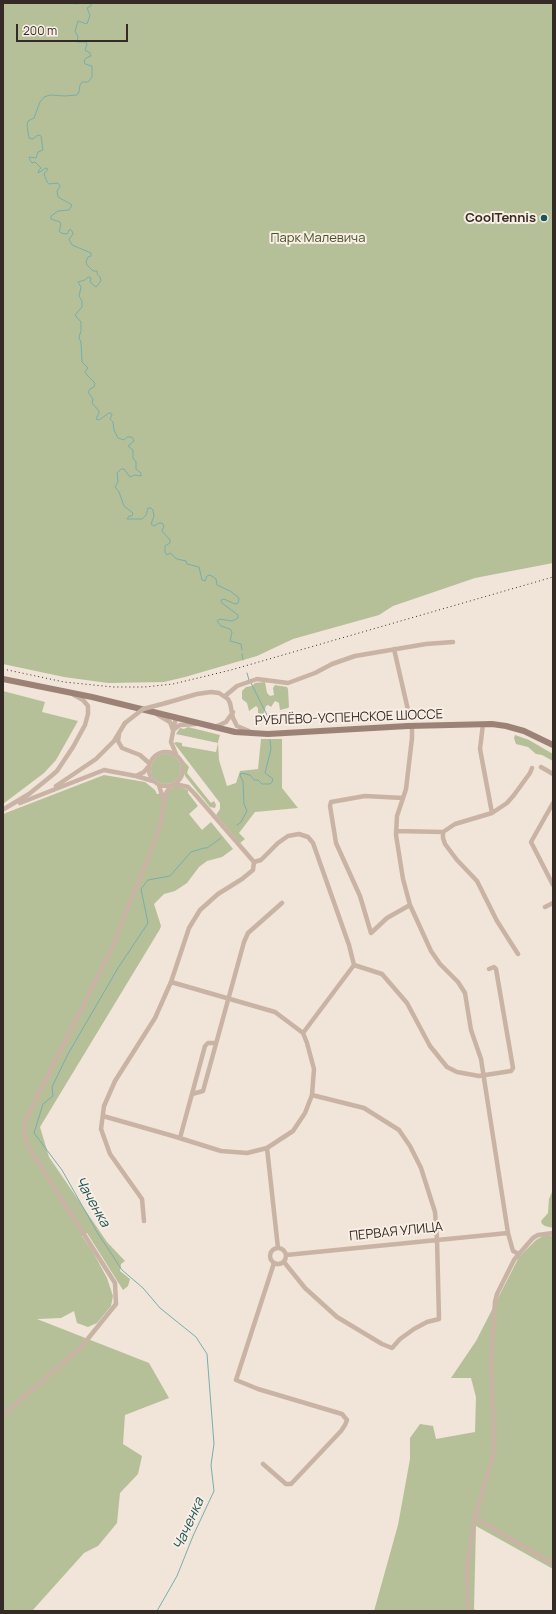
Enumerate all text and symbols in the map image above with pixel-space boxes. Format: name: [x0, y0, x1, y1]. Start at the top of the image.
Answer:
scale bar: [18, 16, 130, 42]
text: 200 m: [23, 22, 57, 39]
place label: CoolTennis: [465, 210, 536, 226]
marker: CoolTennis: [539, 213, 549, 223]
park label: Парк Малевича: [271, 230, 365, 246]
street label: РУБЛЁВО-УСПЕНСКОЕ ШОССЕ: [255, 707, 443, 729]
water label: Чаченка: [71, 1174, 113, 1230]
street label: ПЕРВАЯ УЛИЦА: [348, 1219, 444, 1245]
water label: Чаченка: [170, 1495, 208, 1553]

